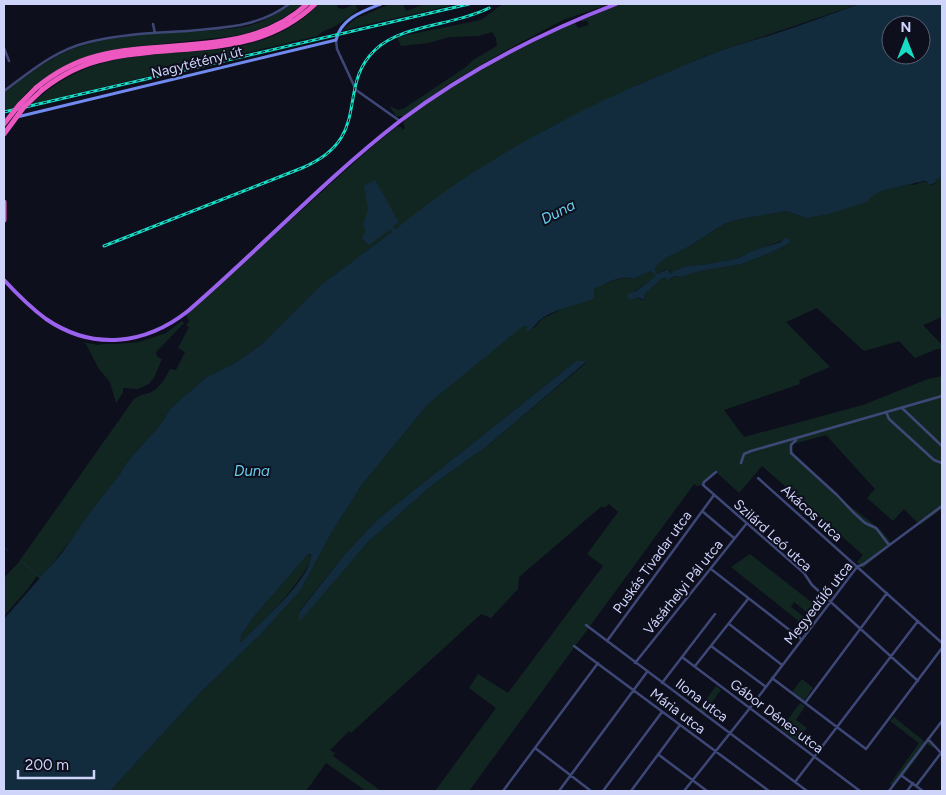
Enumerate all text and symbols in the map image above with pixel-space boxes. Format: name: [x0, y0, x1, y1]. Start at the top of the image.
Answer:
north arrow: [881, 15, 931, 65]
text: N: [901, 19, 911, 36]
street label: Nagytétényi út: [149, 43, 245, 82]
water label: Duna: [538, 196, 578, 228]
water label: Duna: [234, 462, 270, 480]
street label: Akácos utca: [777, 481, 846, 545]
street label: Szilárd Leó utca: [730, 496, 815, 575]
street label: Puskás Tivadar utca: [609, 508, 695, 617]
street label: Vásárhelyi Pál utca: [640, 537, 727, 638]
street label: Megyedűlő utca: [781, 558, 856, 648]
street label: Ilona utca: [672, 675, 731, 726]
street label: Gábor Dénes utca: [727, 676, 827, 757]
street label: Mária utca: [646, 685, 709, 738]
scale bar: [18, 748, 94, 780]
text: 200 m: [25, 756, 69, 774]

